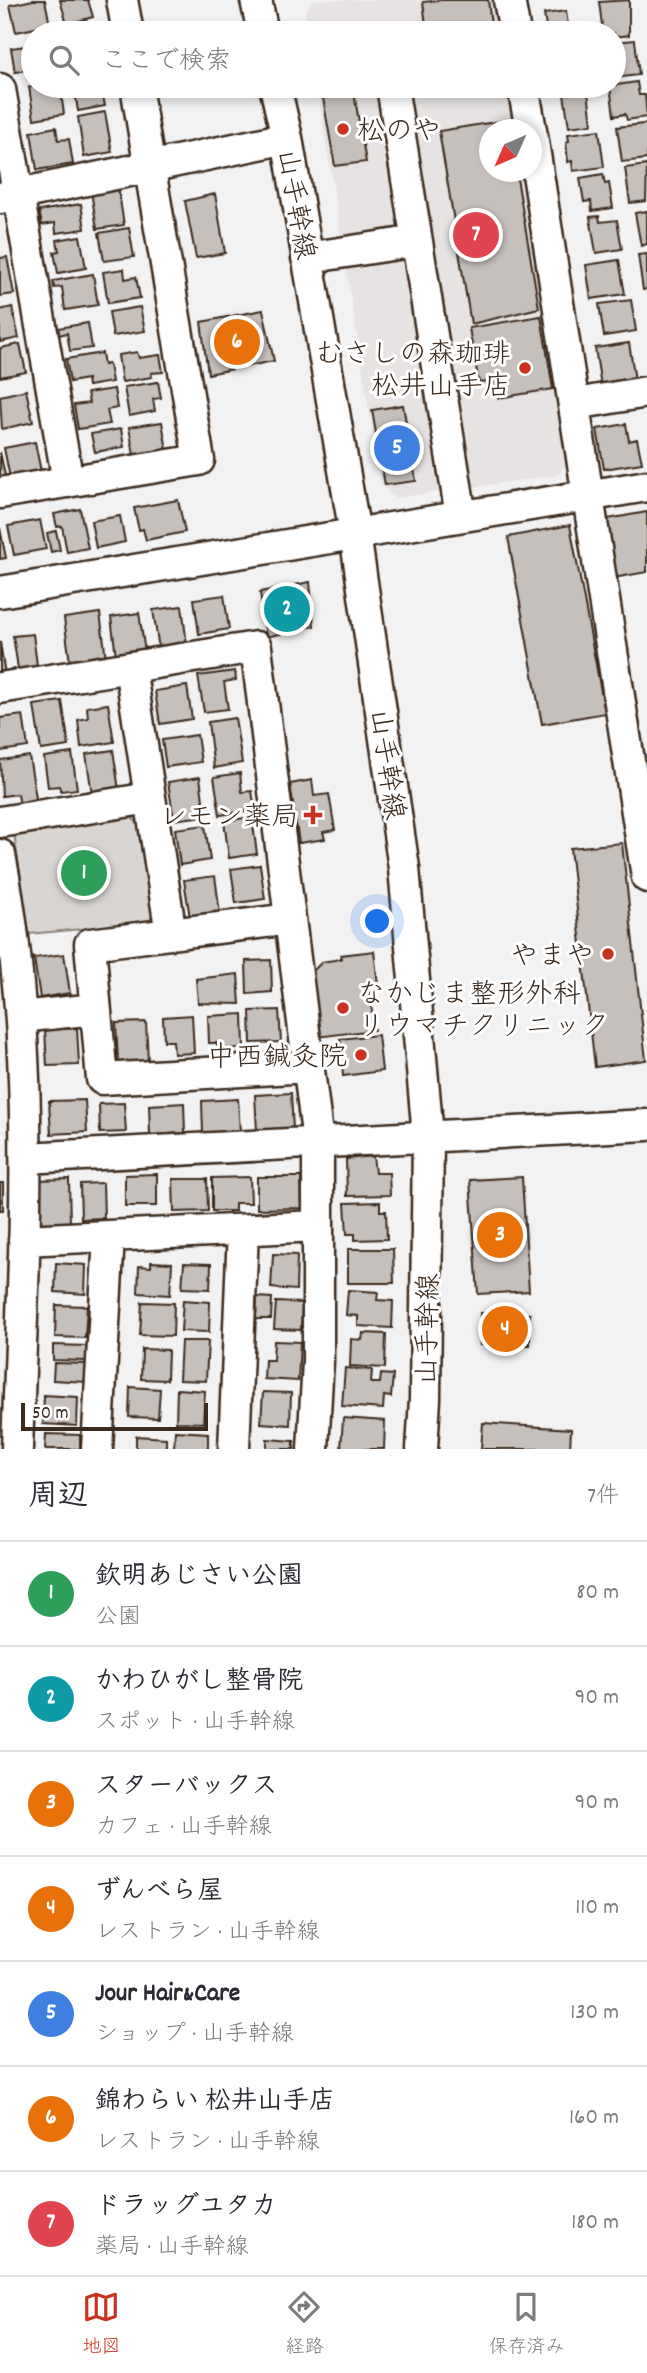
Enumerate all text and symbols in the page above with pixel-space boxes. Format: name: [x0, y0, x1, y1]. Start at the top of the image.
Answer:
search box: [21, 21, 626, 98]
icon: search: [45, 41, 83, 79]
text: ここで検索: [101, 44, 231, 81]
place label: 松のや: [357, 114, 441, 154]
north arrow: [479, 119, 542, 182]
marker: 松のや: [335, 121, 351, 137]
street label: 山手幹線: [264, 146, 322, 263]
pin: 7: [453, 209, 499, 261]
pin: 6: [214, 316, 260, 368]
place label: むさしの森珈琲 松井山手店: [315, 337, 511, 409]
marker: むさしの森珈琲 松井山手店: [517, 360, 533, 376]
pin: 5: [374, 422, 420, 474]
pin: 2: [264, 583, 310, 635]
street label: 山手幹線: [356, 706, 412, 823]
place label: レモン薬局: [159, 800, 299, 840]
marker: レモン薬局: [305, 807, 321, 823]
pin: 1: [61, 847, 107, 899]
your location: [360, 904, 394, 938]
place label: やまや: [510, 939, 594, 979]
marker: やまや: [600, 946, 616, 962]
place label: なかじま整形外科 リウマチクリニック: [357, 977, 609, 1049]
marker: なかじま整形外科 リウマチクリニック: [335, 1000, 351, 1016]
place label: 中西鍼灸院: [207, 1040, 347, 1080]
marker: 中西鍼灸院: [353, 1047, 369, 1063]
pin: 3: [477, 1209, 523, 1261]
street label: 山手幹線: [410, 1273, 452, 1385]
pin: 4: [482, 1303, 528, 1355]
scale bar: [21, 1400, 208, 1432]
text: 50 m: [32, 1401, 69, 1428]
text: 周辺: [28, 1477, 88, 1520]
text: 7件: [587, 1481, 619, 1514]
text: 欽明あじさい公園: [95, 1559, 303, 1596]
text: 1: [48, 1577, 54, 1610]
text: 80 m: [576, 1577, 619, 1610]
text: 公園: [95, 1602, 141, 1635]
text: かわひがし整骨院: [95, 1664, 303, 1701]
text: 2: [46, 1682, 56, 1715]
text: 90 m: [575, 1682, 619, 1715]
text: スポット · 山手幹線: [95, 1707, 295, 1740]
text: スターバックス: [95, 1769, 278, 1806]
text: 3: [46, 1787, 56, 1820]
text: 90 m: [575, 1787, 619, 1820]
text: カフェ · 山手幹線: [95, 1812, 272, 1845]
text: ずんべら屋: [95, 1874, 223, 1911]
text: 4: [46, 1892, 56, 1925]
text: 110 m: [575, 1892, 619, 1925]
text: レストラン · 山手幹線: [95, 1917, 320, 1950]
text: Jour Hair&Care: [95, 1976, 240, 2013]
text: 5: [46, 1997, 56, 2030]
text: 130 m: [570, 1997, 619, 2030]
text: ショップ · 山手幹線: [95, 2019, 294, 2052]
text: 錦わらい 松井山手店: [95, 2084, 335, 2121]
text: 6: [45, 2102, 57, 2135]
text: 160 m: [569, 2102, 619, 2135]
text: レストラン · 山手幹線: [95, 2127, 320, 2160]
text: ドラッグユタカ: [95, 2189, 277, 2226]
text: 7: [47, 2207, 55, 2240]
text: 180 m: [571, 2207, 619, 2240]
text: 薬局 · 山手幹線: [95, 2232, 249, 2265]
tab: 地図: [82, 2288, 121, 2362]
tab: 経路: [285, 2288, 324, 2362]
tab: 保存済み: [488, 2288, 565, 2362]

